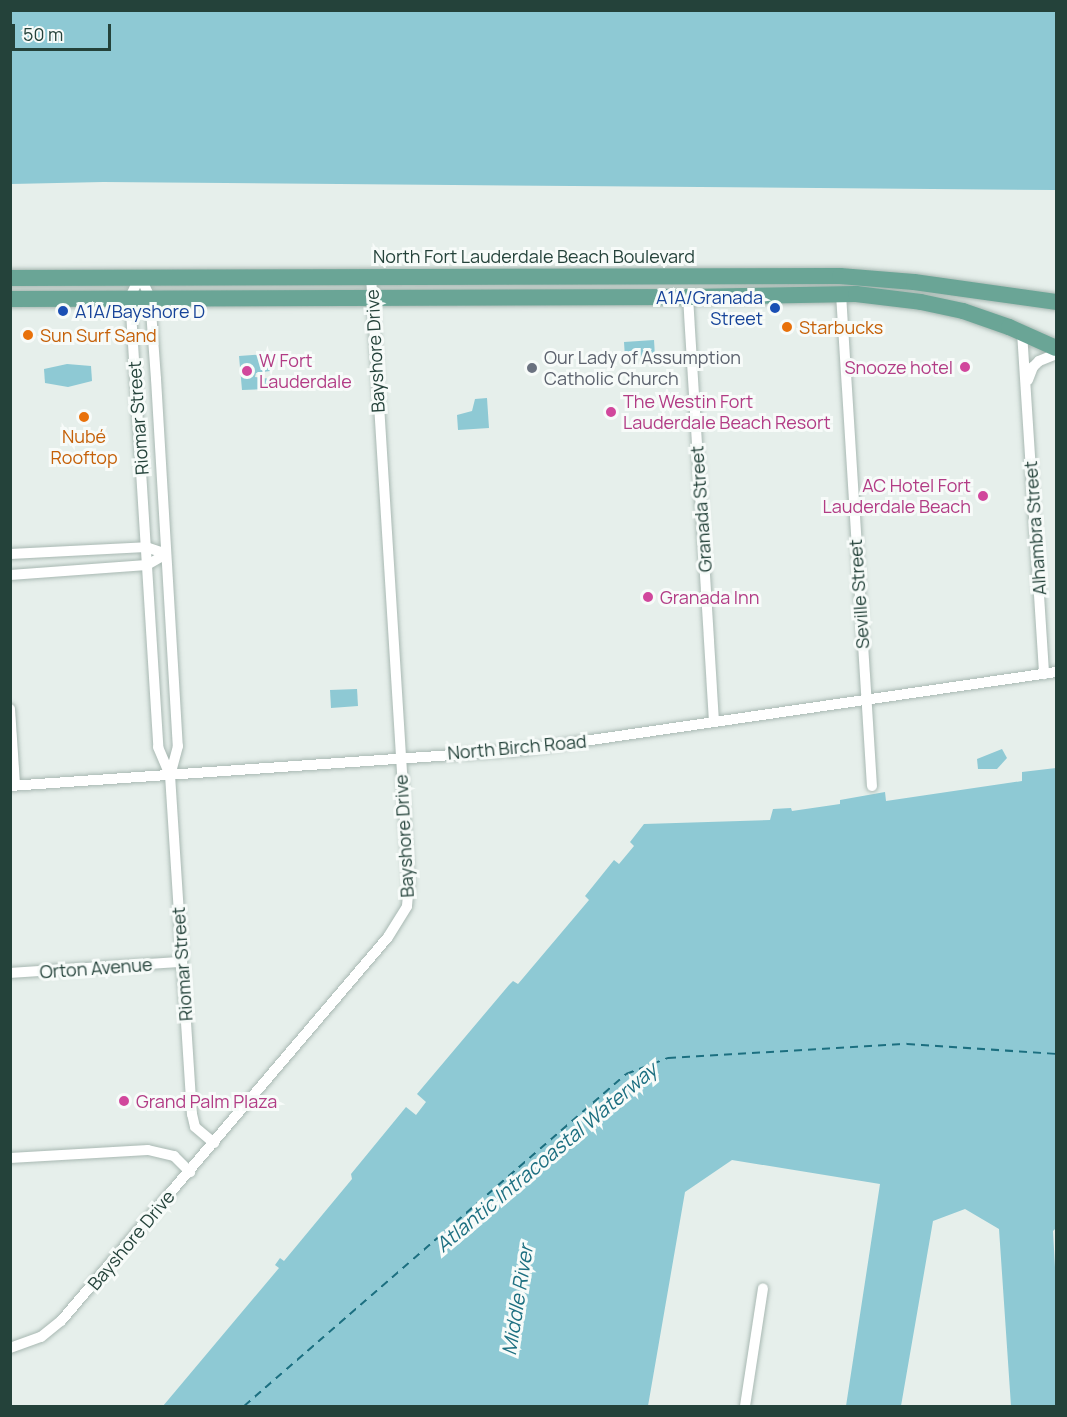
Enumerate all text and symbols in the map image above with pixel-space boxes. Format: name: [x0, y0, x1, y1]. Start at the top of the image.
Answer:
scale bar: [15, 12, 114, 50]
text: 50 m: [23, 22, 63, 46]
street label: North Fort Lauderdale Beach Boulevard: [373, 245, 695, 267]
place label: A1A/Granada Street: [656, 287, 763, 330]
street label: Bayshore Drive: [361, 289, 389, 413]
place label: A1A/Bayshore D: [75, 300, 205, 322]
marker: A1A/Granada Street: [768, 301, 782, 315]
marker: A1A/Bayshore D: [56, 304, 70, 318]
place label: Starbucks: [799, 316, 883, 338]
marker: Starbucks: [780, 320, 794, 334]
place label: Sun Surf Sand: [40, 324, 157, 346]
marker: Sun Surf Sand: [21, 328, 35, 342]
place label: Our Lady of Assumption Catholic Church: [544, 347, 741, 389]
place label: W Fort Lauderdale: [259, 350, 352, 392]
place label: Snooze hotel: [844, 356, 953, 378]
street label: Riomar Street: [123, 360, 153, 476]
marker: Snooze hotel: [958, 360, 972, 374]
marker: Our Lady of Assumption Catholic Church: [525, 361, 539, 375]
marker: W Fort Lauderdale: [240, 364, 254, 378]
place label: The Westin Fort Lauderdale Beach Resort: [623, 391, 831, 434]
marker: The Westin Fort Lauderdale Beach Resort: [604, 405, 618, 419]
marker: Nubé Rooftop: [77, 410, 91, 424]
place label: Nubé Rooftop: [50, 426, 118, 468]
street label: Granada Street: [686, 445, 716, 573]
street label: Alhambra Street: [1020, 460, 1050, 596]
place label: AC Hotel Fort Lauderdale Beach: [823, 475, 971, 518]
marker: AC Hotel Fort Lauderdale Beach: [976, 489, 990, 503]
street label: Seville Street: [844, 538, 874, 650]
place label: Granada Inn: [660, 586, 759, 608]
marker: Granada Inn: [641, 590, 655, 604]
street label: North Birch Road: [447, 730, 587, 764]
street label: Bayshore Drive: [390, 774, 418, 898]
street label: Riomar Street: [167, 906, 197, 1022]
street label: Orton Avenue: [39, 953, 153, 983]
water label: Atlantic Intracoastal Waterway: [431, 1057, 661, 1257]
place label: Grand Palm Plaza: [136, 1090, 277, 1112]
marker: Grand Palm Plaza: [117, 1094, 131, 1108]
street label: Bayshore Drive: [83, 1186, 179, 1294]
water label: Middle River: [496, 1243, 538, 1357]

